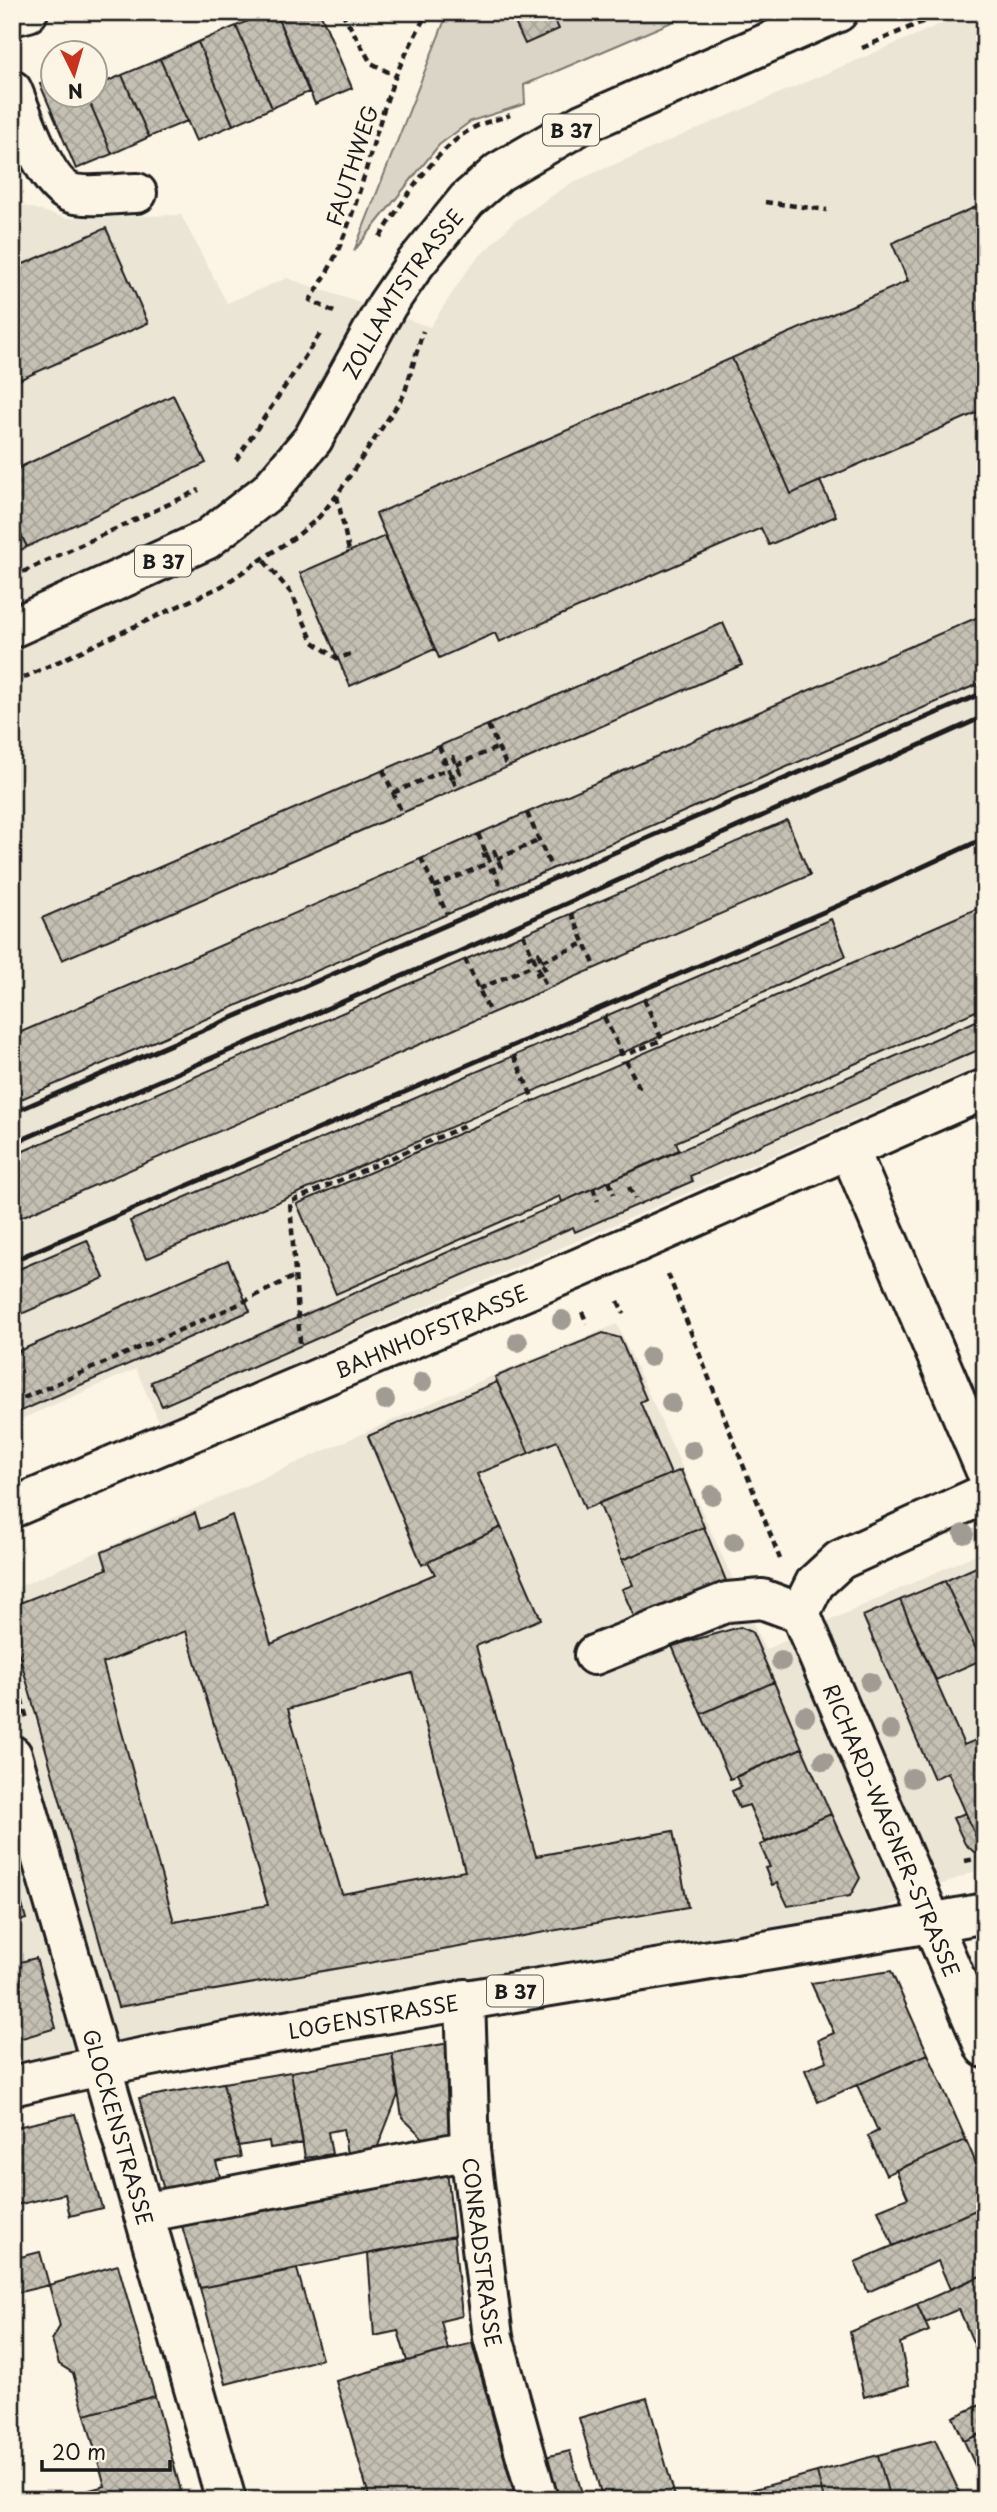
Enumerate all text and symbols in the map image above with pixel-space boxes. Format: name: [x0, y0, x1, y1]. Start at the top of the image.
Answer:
north arrow: [38, 38, 108, 108]
text: N: [67, 77, 84, 107]
street label: FAUTHWEG: [316, 101, 386, 229]
road number: B 37: [543, 114, 599, 146]
street label: ZOLLAMTSTRASSE: [334, 201, 470, 384]
road number: B 37: [135, 546, 191, 576]
street label: BAHNHOFSTRASSE: [329, 1275, 533, 1386]
street label: RICHARD-WAGNER-STRASSE: [816, 1679, 969, 1982]
road number: B 37: [487, 1976, 543, 2007]
street label: LOGENSTRASSE: [285, 1985, 461, 2046]
street label: GLOCKENSTRASSE: [75, 2025, 162, 2229]
street label: CONRADSTRASSE: [455, 2155, 511, 2351]
scale bar: [42, 2428, 170, 2472]
text: 20 m: [52, 2435, 106, 2467]

